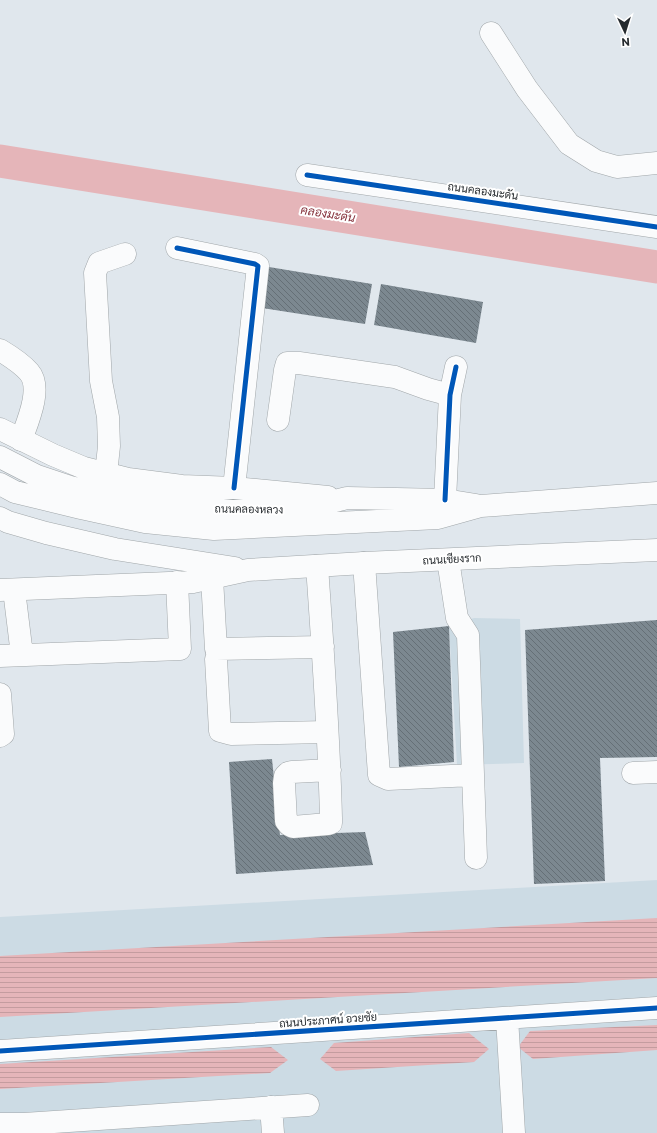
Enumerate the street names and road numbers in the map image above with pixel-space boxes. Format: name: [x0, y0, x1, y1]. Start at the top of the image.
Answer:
street label: ถนนคลองมะดัน: [447, 179, 519, 202]
street label: ถนนคลองหลวง: [214, 501, 284, 516]
street label: ถนนเชียงราก: [422, 549, 482, 567]
street label: ถนนประภาศน์ อวยชัย: [279, 1009, 377, 1029]

